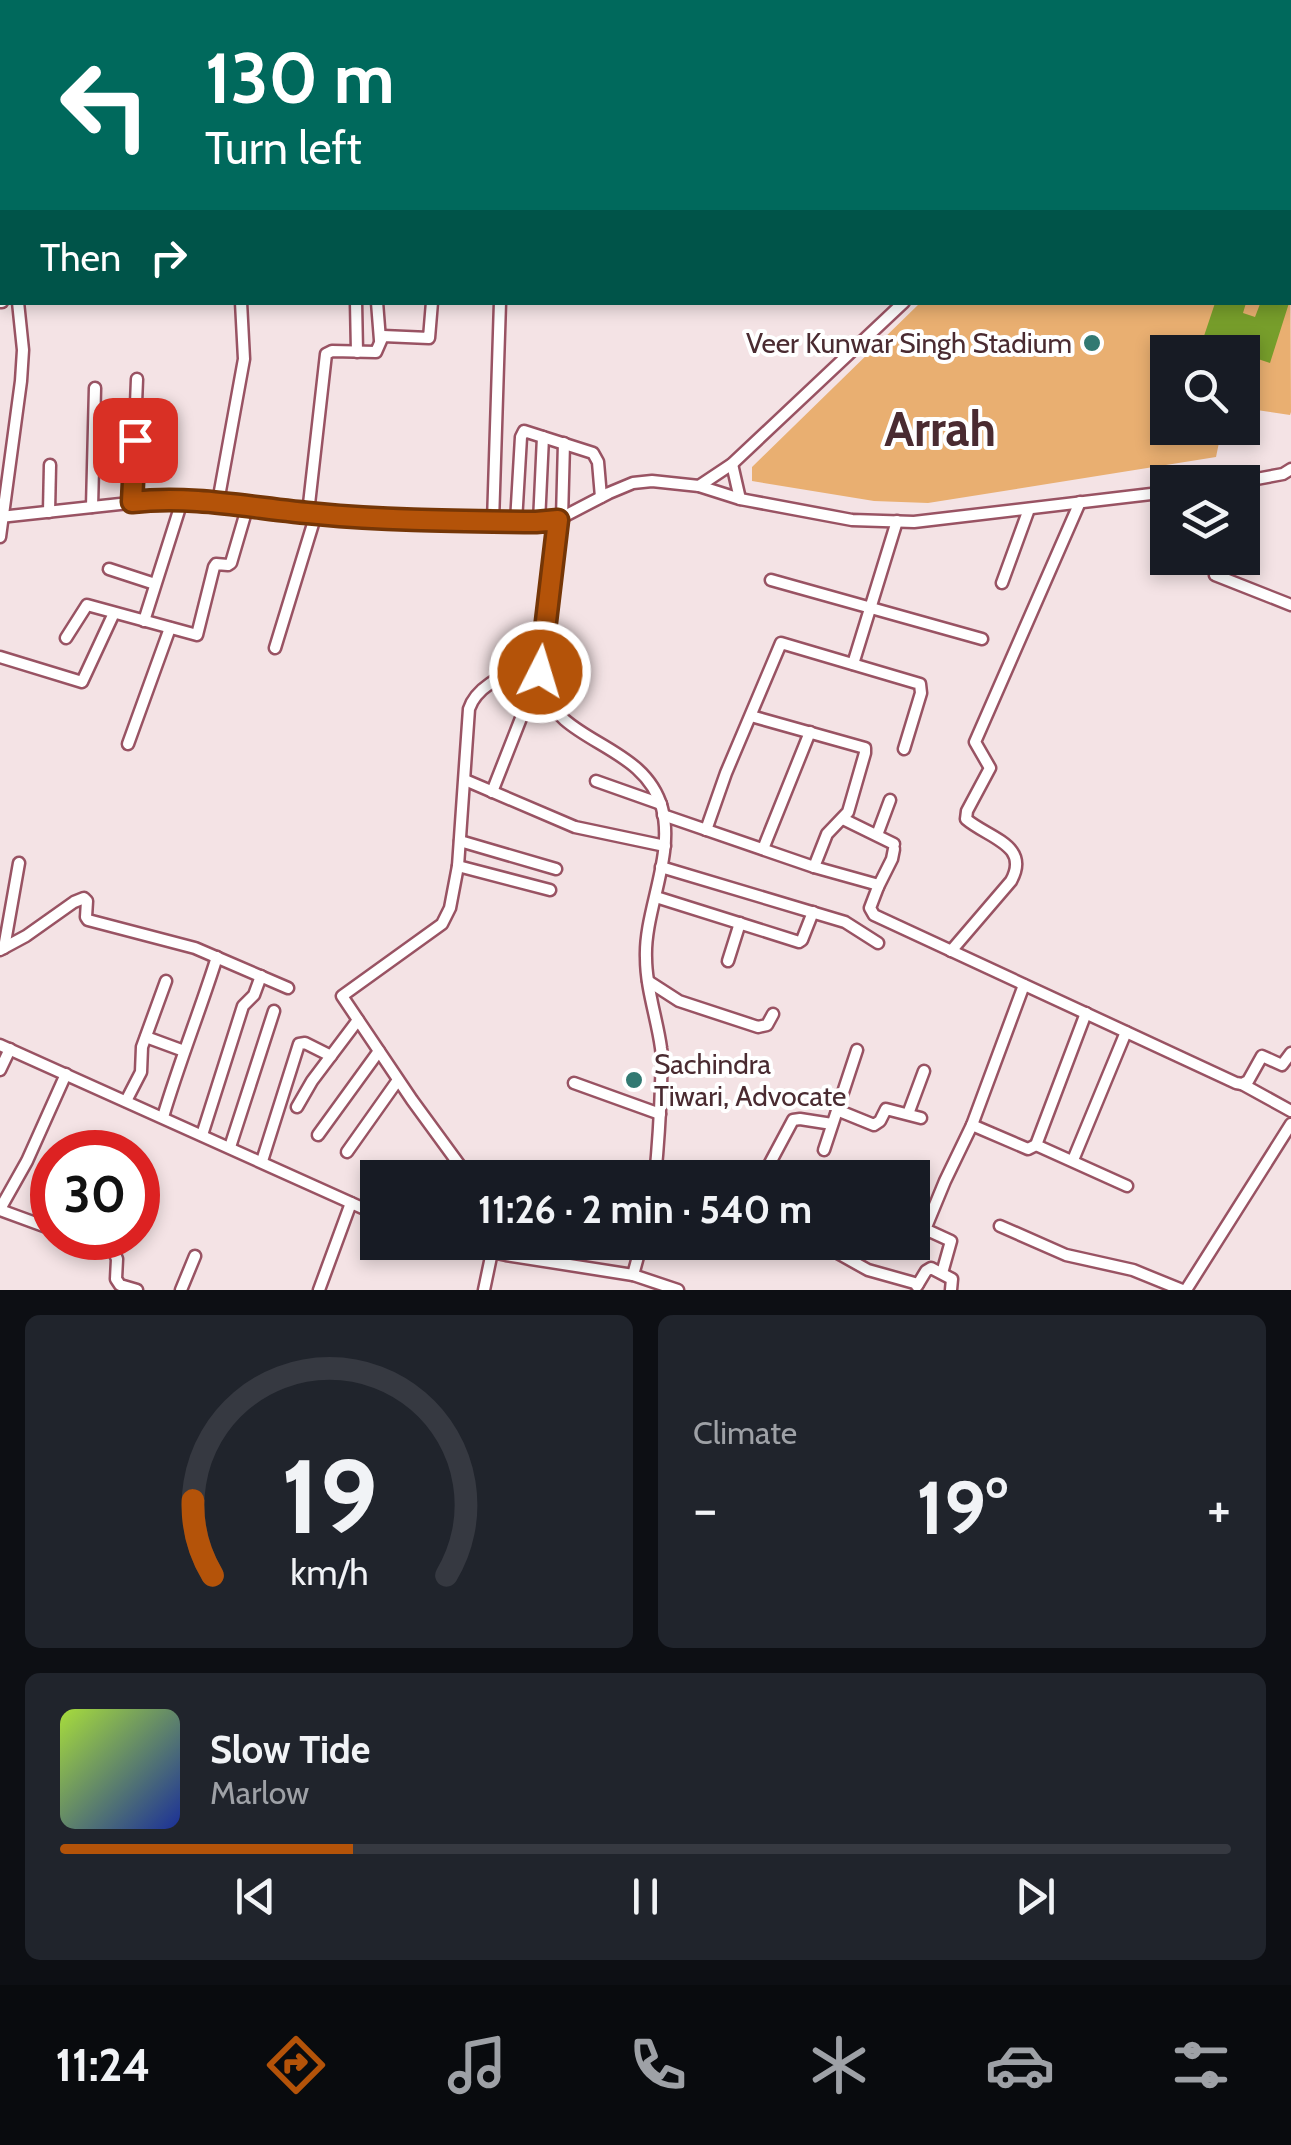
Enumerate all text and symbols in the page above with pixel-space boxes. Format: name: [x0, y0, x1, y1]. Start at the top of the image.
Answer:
text: 130 m: [205, 35, 395, 121]
icon: left: [40, 40, 170, 170]
text: Turn left: [205, 121, 362, 175]
icon: right: [141, 230, 196, 285]
text: Then: [40, 234, 121, 281]
place label: Veer Kunwar Singh Stadium: [746, 326, 1072, 360]
marker: Veer Kunwar Singh Stadium: [1081, 332, 1103, 354]
map controls: [1150, 335, 1260, 575]
button: search: [1150, 335, 1260, 445]
pin: [93, 398, 178, 483]
district label: Arrah: [884, 400, 996, 458]
icon: arrive: [108, 413, 163, 468]
button: layers: [1150, 465, 1260, 575]
position arrow: [488, 620, 592, 724]
place label: Sachindra Tiwari, Advocate: [654, 1047, 846, 1113]
marker: Sachindra Tiwari, Advocate: [623, 1069, 645, 1091]
speed limit sign: 30: [30, 1130, 160, 1260]
text: 11:26 · 2 min · 540 m: [478, 1186, 812, 1233]
text: Climate: [693, 1413, 797, 1452]
text: 19: [281, 1433, 377, 1559]
text: 19°: [916, 1462, 1008, 1553]
text: −: [693, 1475, 717, 1542]
text: +: [1207, 1475, 1231, 1542]
text: km/h: [290, 1551, 368, 1594]
text: Slow Tide: [210, 1726, 370, 1773]
text: Marlow: [210, 1773, 309, 1812]
icon: previous: [228, 1869, 283, 1924]
icon: pause: [618, 1869, 673, 1924]
icon: next: [1008, 1869, 1063, 1924]
icon: directions: [261, 2030, 331, 2100]
icon: music: [442, 2030, 512, 2100]
icon: phone: [623, 2030, 693, 2100]
icon: climate: [804, 2030, 874, 2100]
icon: car: [985, 2030, 1055, 2100]
icon: filters: [1166, 2030, 1236, 2100]
text: 11:24: [55, 2038, 150, 2092]

